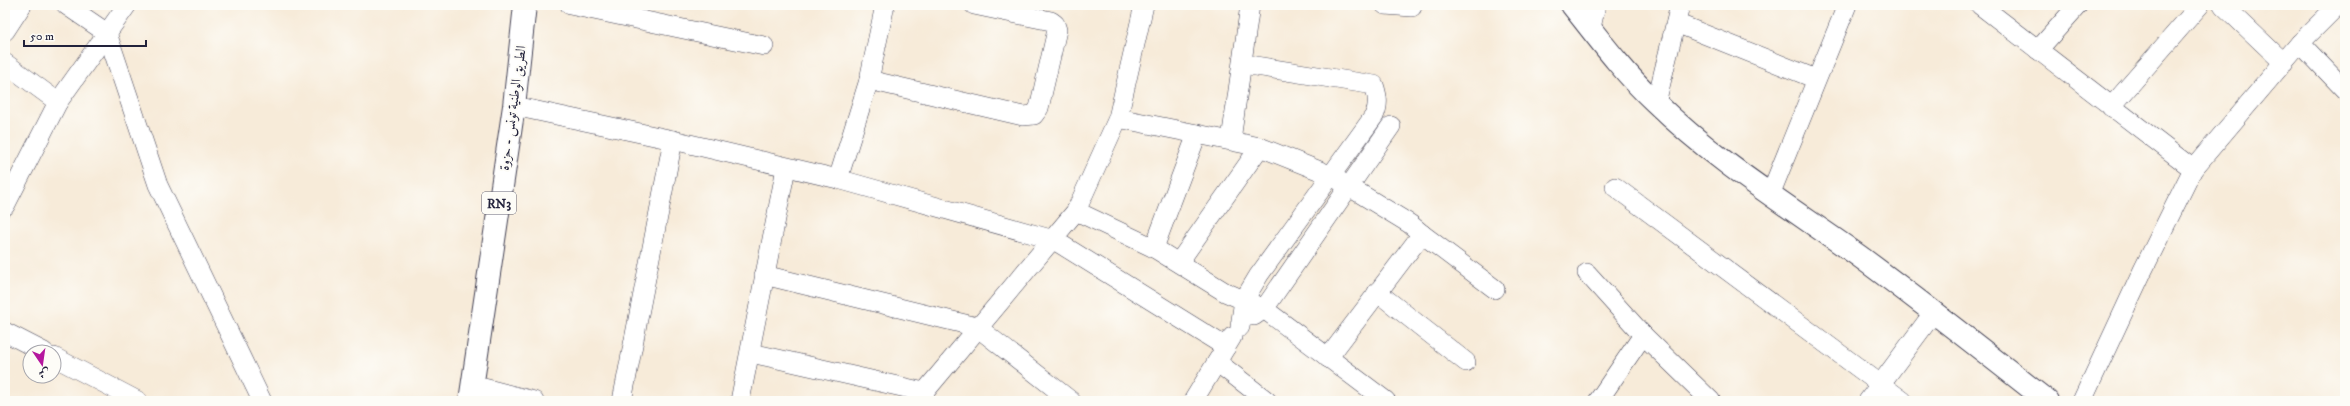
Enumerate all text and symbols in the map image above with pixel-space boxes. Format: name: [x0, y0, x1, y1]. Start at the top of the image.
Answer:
scale bar: [24, 22, 146, 48]
text: 50 m: [30, 29, 54, 44]
street label: الطريق الوطنية تونس - حزوة: [495, 44, 531, 172]
road number: RN3: [482, 192, 516, 214]
north arrow: [22, 344, 62, 384]
text: ش: [37, 365, 51, 381]

